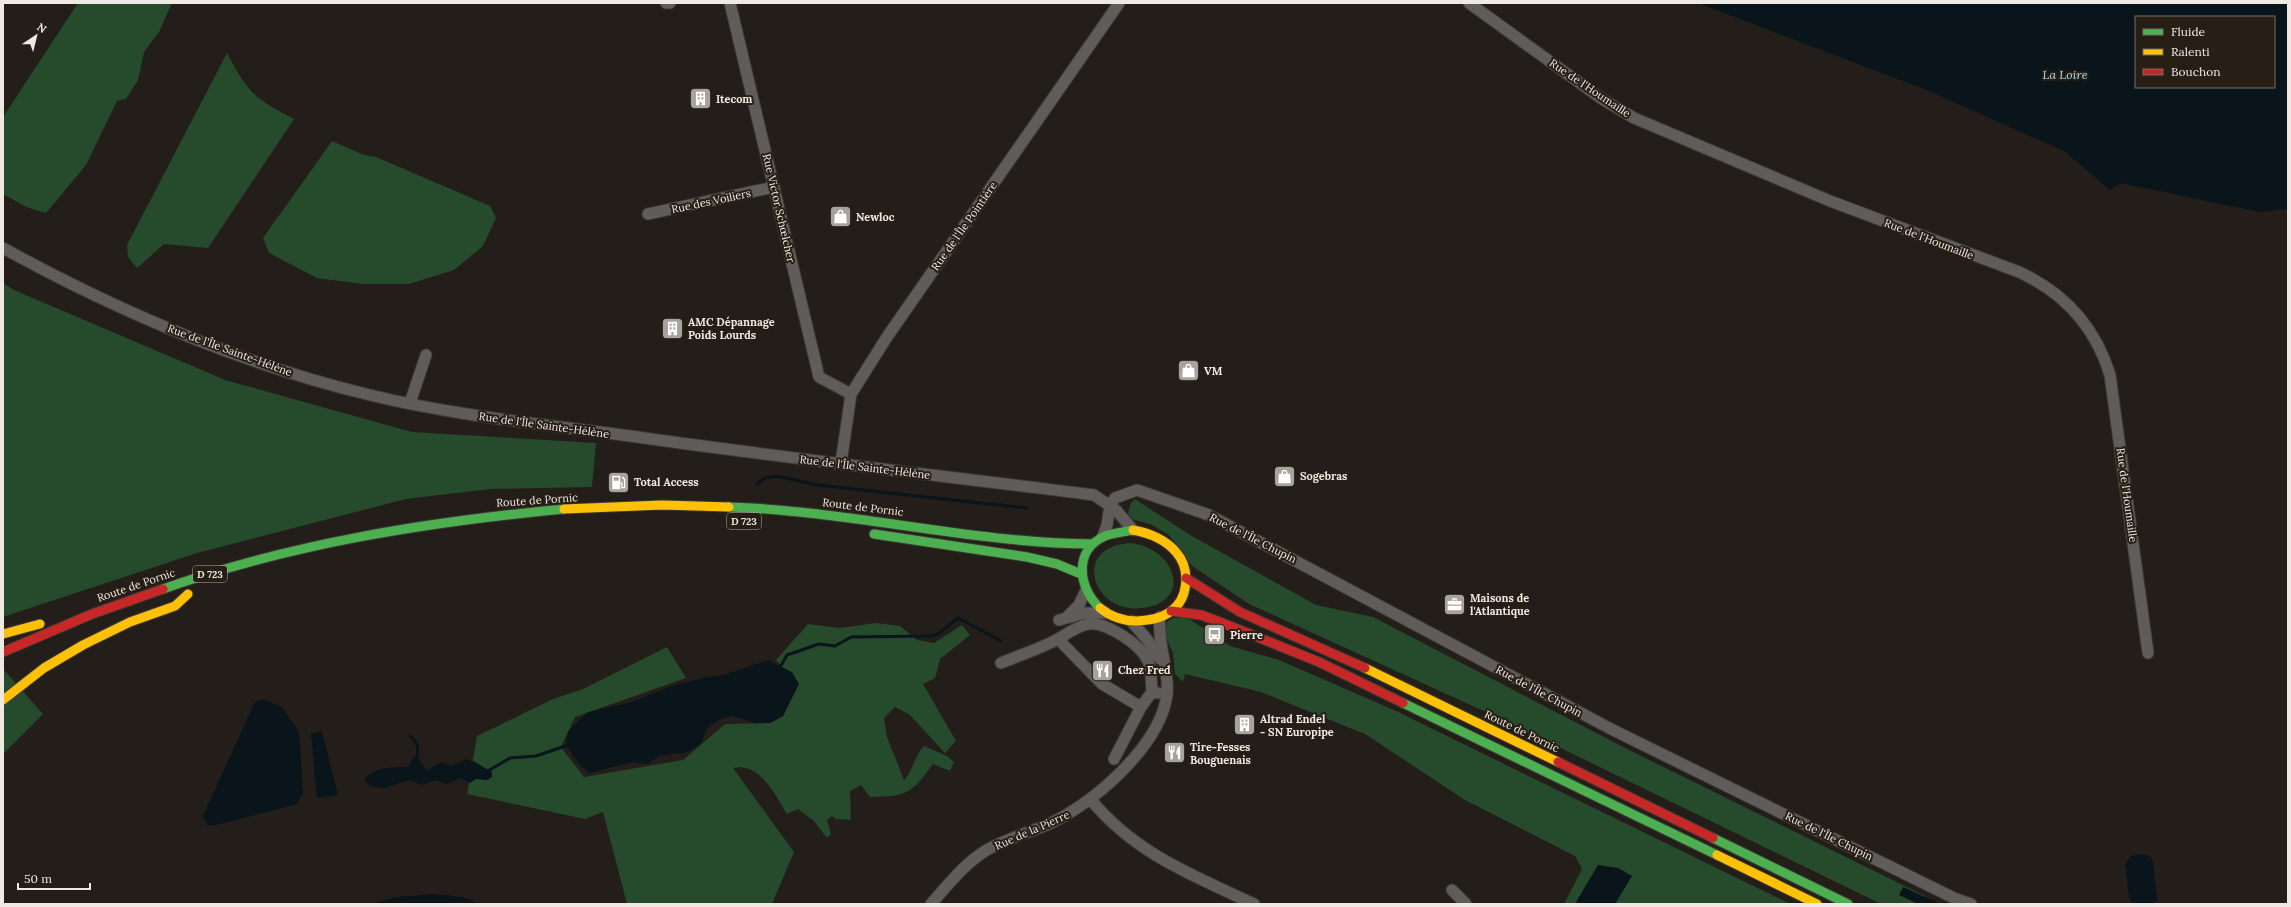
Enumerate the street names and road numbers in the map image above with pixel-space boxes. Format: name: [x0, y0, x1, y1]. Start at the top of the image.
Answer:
street label: Rue de l'Houmaille: [1547, 56, 1633, 120]
street label: Rue Victor Schœlcher: [760, 152, 798, 264]
street label: Rue de l'Île Pointière: [928, 179, 1000, 273]
street label: Rue des Voiliers: [670, 186, 752, 216]
street label: Rue de l'Houmaille: [1882, 215, 1976, 263]
street label: Rue de l'Île Sainte-Hélène: [166, 321, 294, 379]
street label: Rue de l'Île Sainte-Hélène: [478, 409, 610, 441]
street label: Rue de l'Houmaille: [2113, 447, 2141, 543]
street label: Rue de l'Île Sainte-Hélène: [799, 452, 931, 482]
street label: Route de Pornic: [496, 490, 578, 510]
street label: Route de Pornic: [822, 495, 905, 519]
street label: Rue de l'Île Chupin: [1207, 510, 1299, 566]
road number: D 723: [727, 513, 761, 529]
street label: Route de Pornic: [95, 565, 177, 605]
road number: D 723: [193, 566, 227, 582]
street label: Rue de l'Île Chupin: [1493, 662, 1585, 720]
street label: Route de Pornic: [1482, 707, 1562, 755]
street label: Rue de la Pierre: [992, 807, 1072, 853]
street label: Rue de l'Île Chupin: [1783, 809, 1875, 863]

